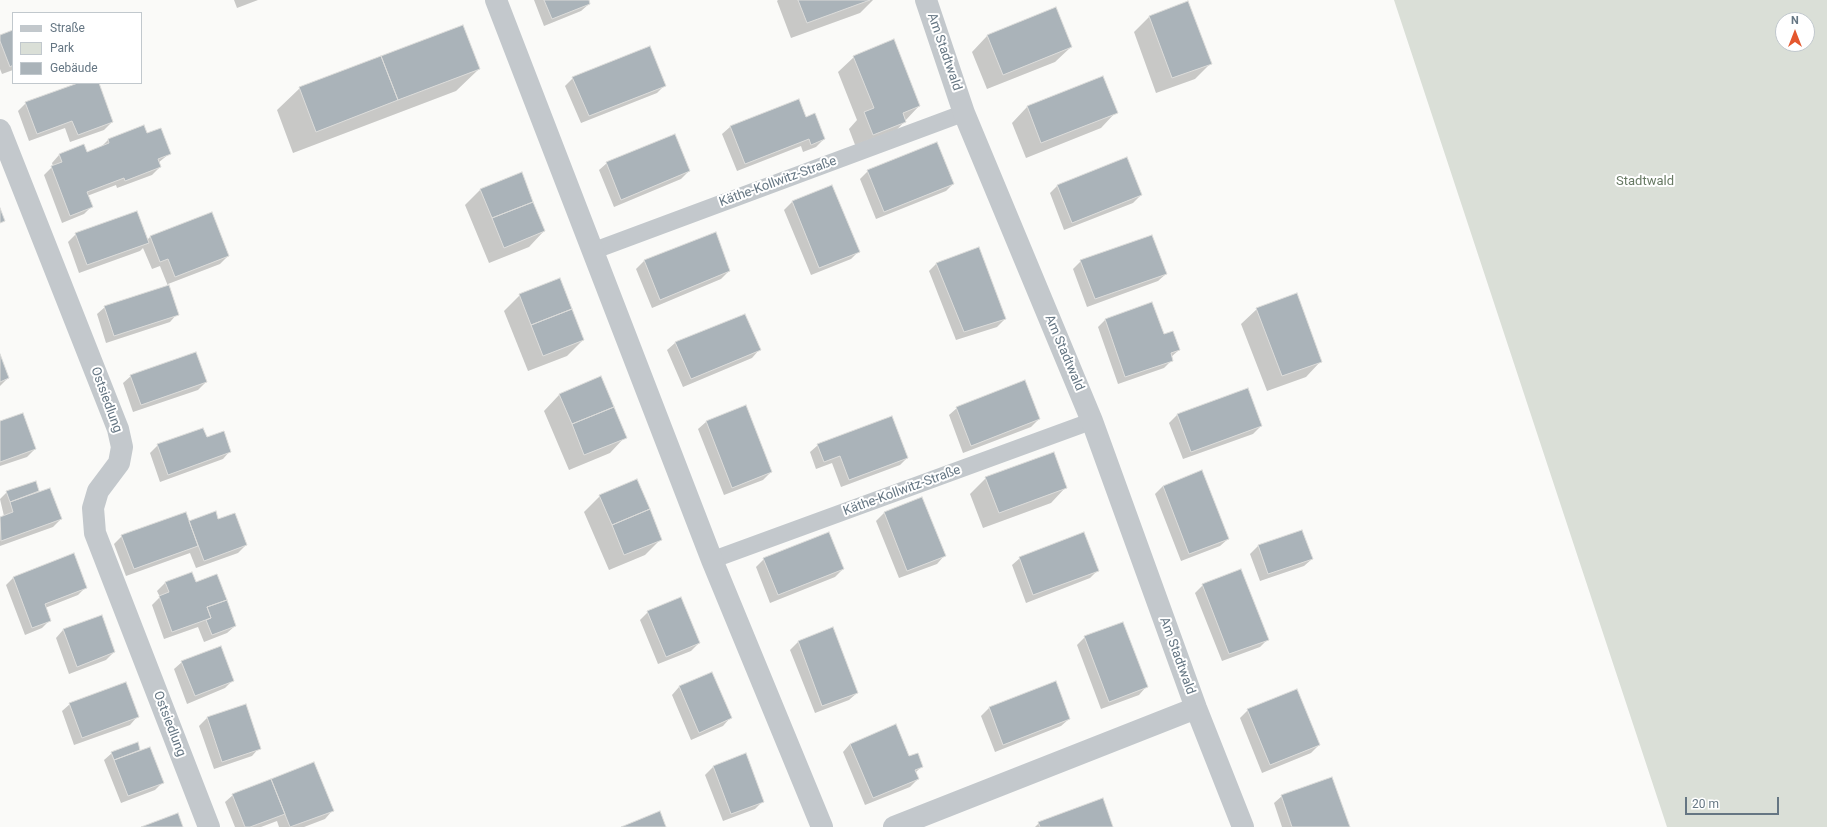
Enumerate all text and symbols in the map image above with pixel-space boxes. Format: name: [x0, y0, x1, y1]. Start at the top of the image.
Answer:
street label: Am Stadtwald: [923, 11, 965, 93]
legend: [12, 12, 142, 84]
north arrow: [1775, 12, 1815, 52]
text: N: [1791, 14, 1799, 27]
text: Straße: [50, 21, 85, 35]
text: Park: [50, 41, 74, 55]
text: Gebäude: [50, 61, 98, 75]
street label: Käthe-Kollwitz-Straße: [717, 153, 839, 211]
park label: Stadtwald: [1616, 174, 1674, 190]
street label: Am Stadtwald: [1041, 313, 1087, 393]
street label: Ostsiedlung: [87, 365, 125, 435]
street label: Käthe-Kollwitz-Straße: [841, 462, 963, 520]
street label: Am Stadtwald: [1156, 615, 1198, 697]
street label: Ostsiedlung: [149, 689, 189, 759]
scale bar: [1687, 789, 1781, 815]
text: 20 m: [1692, 797, 1719, 811]

